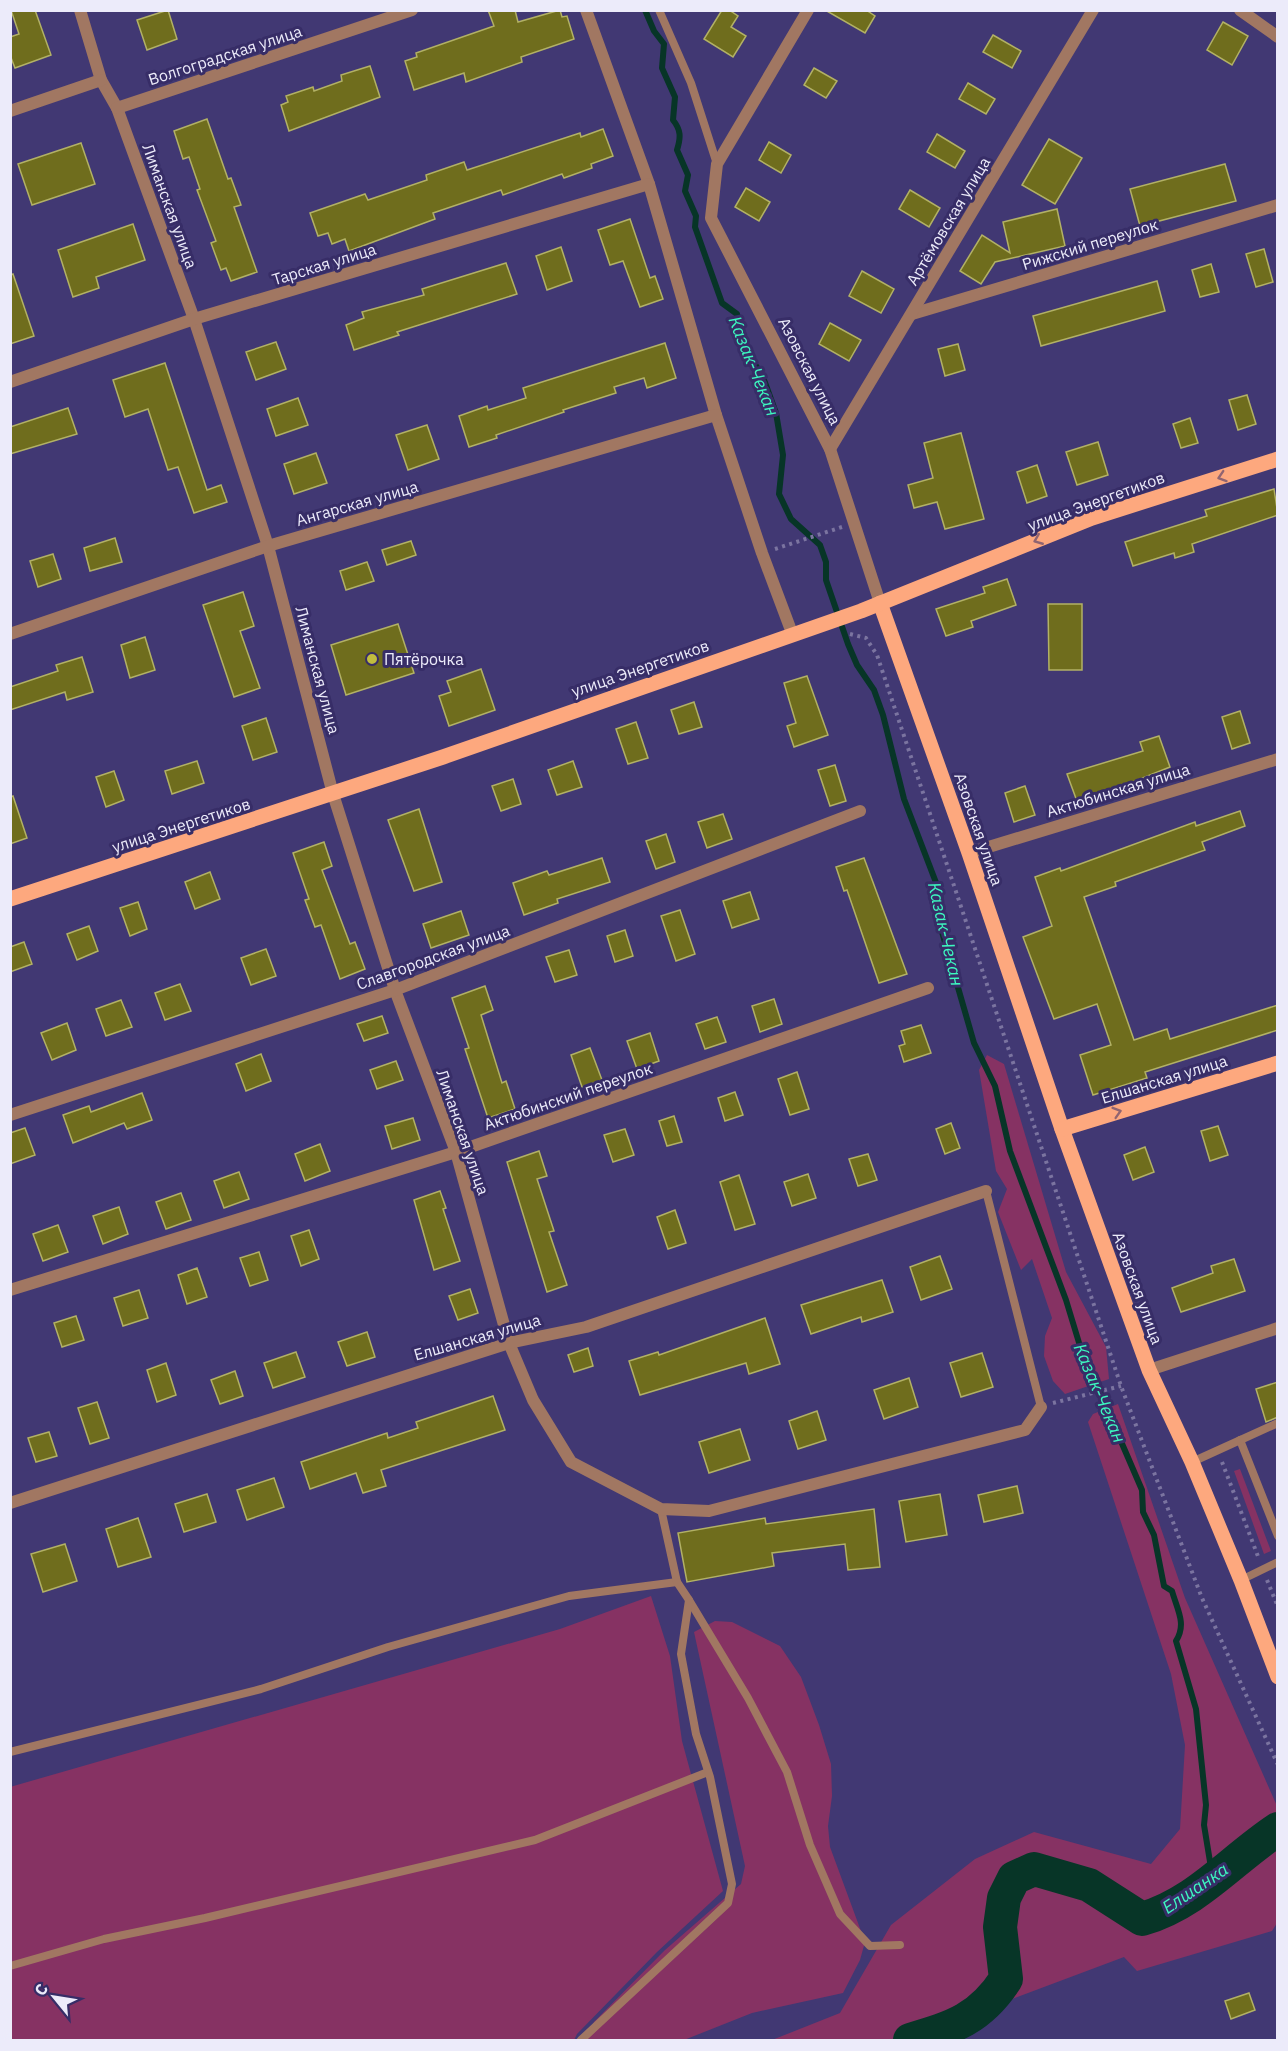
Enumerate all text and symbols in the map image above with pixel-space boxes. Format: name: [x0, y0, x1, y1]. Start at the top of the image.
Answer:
street label: Волгоградская улица: [146, 21, 305, 89]
street label: Лиманская улица: [138, 141, 202, 272]
street label: Артёмовская улица: [902, 153, 995, 289]
street label: Рижский переулок: [1020, 214, 1161, 274]
street label: Тарская улица: [270, 239, 379, 289]
water label: Казак-Чекан: [723, 313, 785, 419]
street label: Азовская улица: [774, 314, 846, 429]
street label: улица Энергетиков: [1025, 467, 1167, 535]
one-way arrow: [1217, 469, 1228, 482]
street label: Ангарская улица: [294, 476, 421, 530]
one-way arrow: [1033, 533, 1044, 545]
street label: Лиманская улица: [291, 604, 345, 736]
street label: улица Энергетиков: [569, 635, 711, 701]
place label: Пятёрочка: [384, 649, 464, 669]
marker: Пятёрочка: [365, 652, 379, 666]
street label: Актюбинская улица: [1044, 759, 1193, 821]
street label: Азовская улица: [950, 770, 1008, 888]
street label: улица Энергетиков: [109, 793, 253, 857]
water label: Казак-Чекан: [923, 880, 969, 988]
street label: Славгородская улица: [354, 920, 513, 994]
street label: Елшанская улица: [1098, 1050, 1230, 1108]
street label: Актюбинский переулок: [481, 1058, 655, 1134]
street label: Лиманская улица: [432, 1067, 494, 1198]
one-way arrow: [1112, 1107, 1122, 1119]
street label: Азовская улица: [1108, 1229, 1168, 1347]
street label: Елшанская улица: [411, 1309, 543, 1365]
water label: Казак-Чекан: [1069, 1340, 1131, 1446]
water label: Елшанка: [1157, 1857, 1233, 1919]
north arrow: [24, 1967, 84, 2027]
text: С: [30, 1980, 52, 1999]

